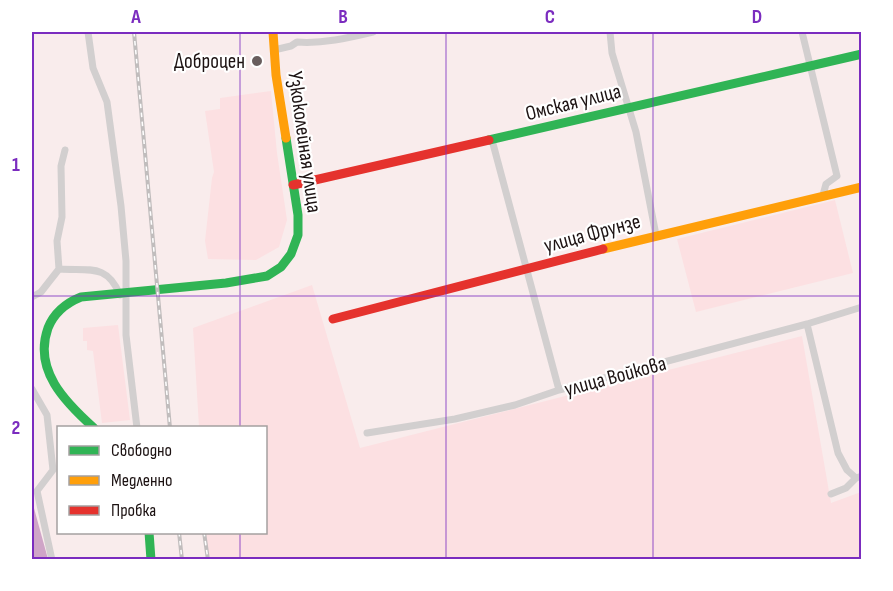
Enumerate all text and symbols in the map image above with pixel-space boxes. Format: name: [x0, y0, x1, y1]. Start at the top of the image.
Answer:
text: A: [130, 5, 141, 29]
text: B: [338, 5, 348, 29]
text: C: [545, 5, 555, 29]
text: D: [752, 5, 762, 29]
place label: Доброцен: [174, 49, 245, 74]
marker: Доброцен: [250, 54, 264, 68]
street label: Узкоколейная улица: [282, 70, 327, 214]
street label: Омская улица: [523, 79, 623, 126]
text: 1: [12, 153, 20, 177]
street label: улица Фрунзе: [541, 209, 643, 258]
street label: улица Войкова: [561, 351, 669, 402]
text: 2: [12, 416, 20, 440]
legend: [57, 426, 267, 534]
text: Свободно: [111, 440, 172, 461]
text: Медленно: [111, 470, 173, 491]
text: Пробка: [111, 500, 156, 521]

